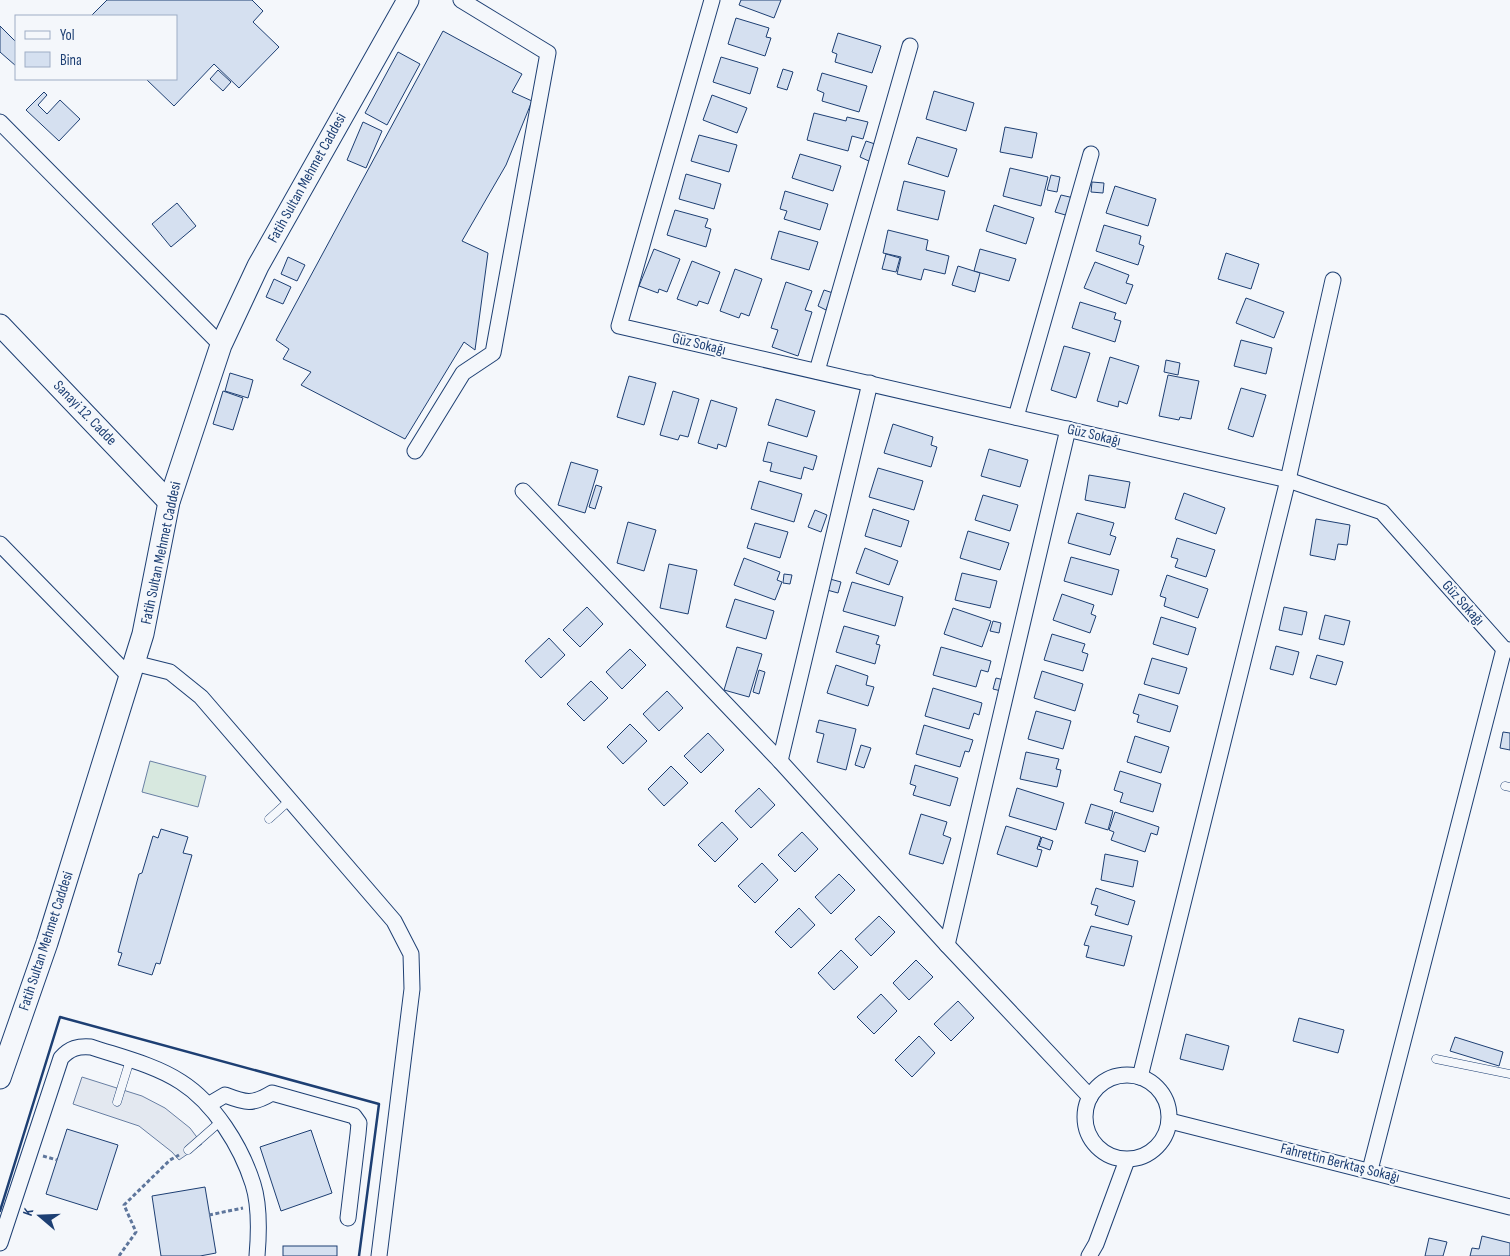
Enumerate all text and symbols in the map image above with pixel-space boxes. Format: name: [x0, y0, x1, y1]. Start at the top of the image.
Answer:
legend: [15, 15, 178, 80]
text: Yol: [60, 26, 75, 45]
text: Bina: [60, 51, 82, 70]
street label: Fatih Sultan Mehmet Caddesi: [263, 110, 351, 246]
street label: Güz Sokağı: [670, 329, 728, 359]
street label: Sanayi 12. Cadde: [49, 376, 121, 450]
street label: Güz Sokağı: [1065, 420, 1123, 450]
street label: Fatih Sultan Mehmet Caddesi: [137, 480, 185, 626]
street label: Güz Sokağı: [1438, 576, 1488, 630]
street label: Fatih Sultan Mehmet Caddesi: [15, 869, 78, 1013]
street label: Fahrettin Berktaş Sokağı: [1278, 1139, 1402, 1187]
north arrow: [15, 1191, 65, 1241]
text: K: [19, 1206, 37, 1218]

